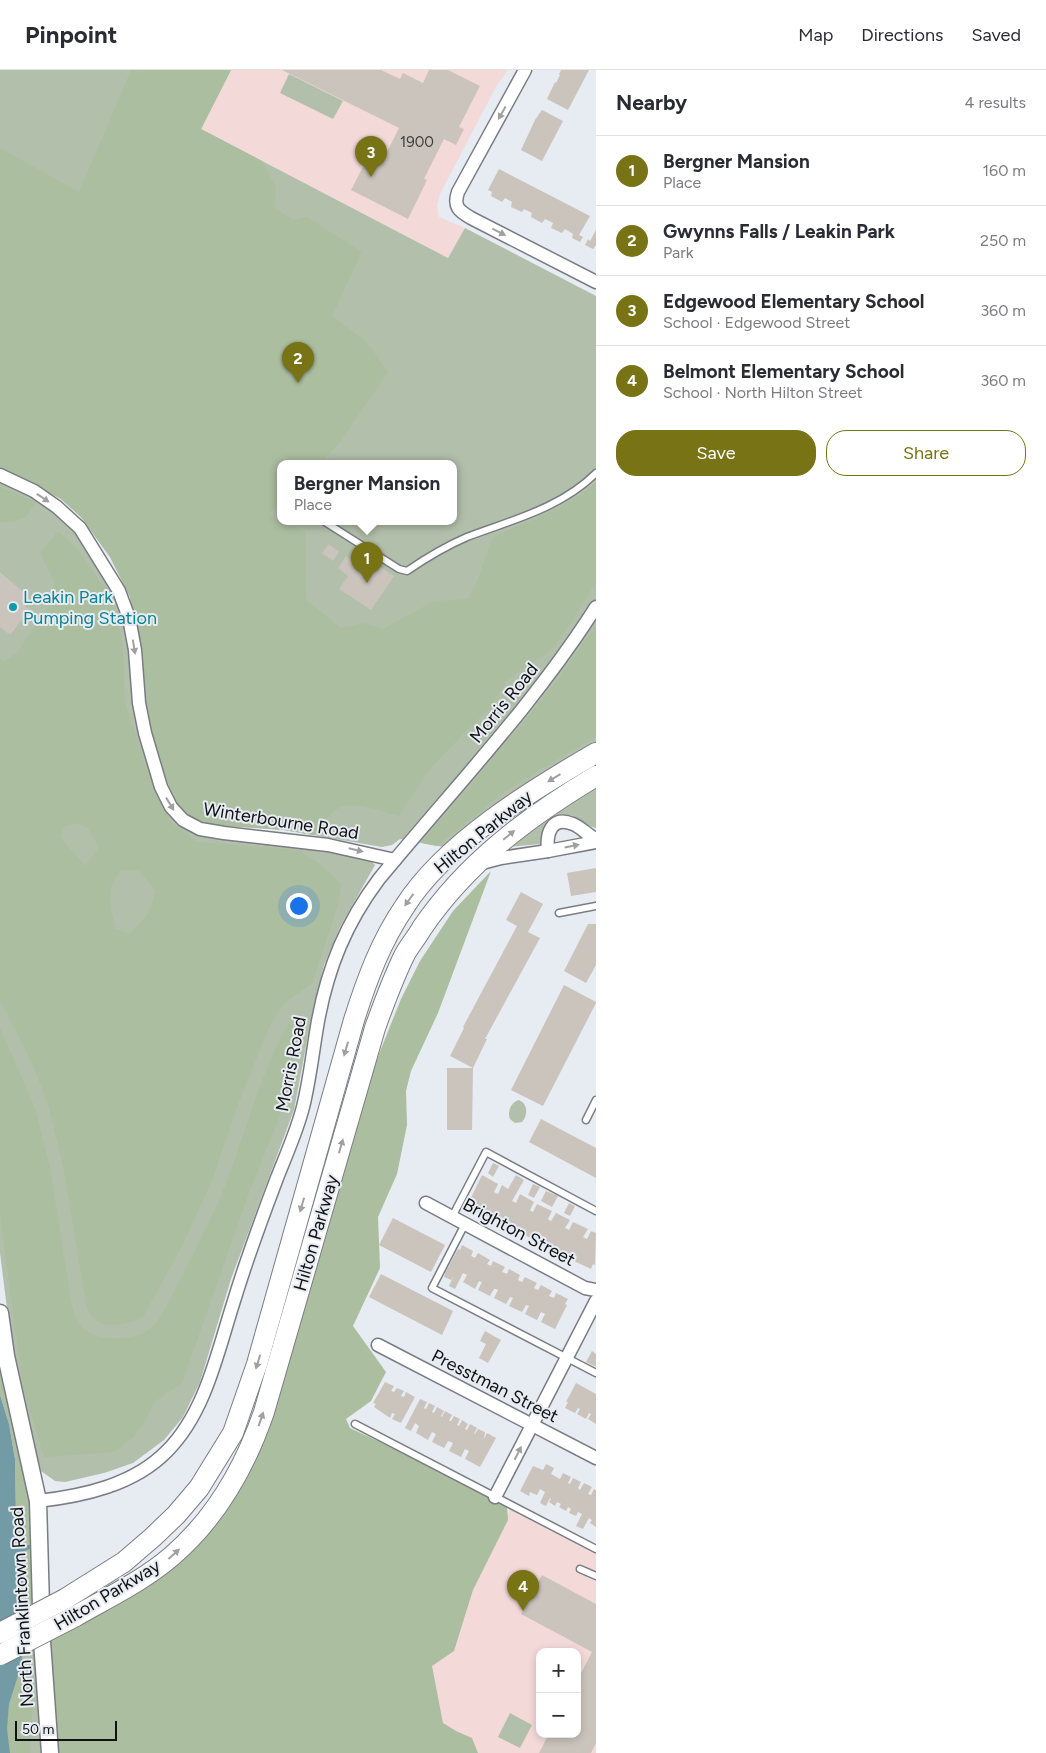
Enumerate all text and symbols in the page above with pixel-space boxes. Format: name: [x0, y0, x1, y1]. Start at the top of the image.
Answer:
text: Pinpoint: [25, 20, 117, 49]
text: Map: [798, 24, 833, 46]
text: Directions: [861, 24, 943, 46]
text: Saved: [971, 24, 1021, 46]
text: Nearby: [616, 90, 687, 115]
text: 4 results: [965, 93, 1026, 112]
one-way arrow: [497, 106, 506, 119]
house number: 1900: [400, 133, 434, 151]
pin: 3: [355, 136, 387, 177]
text: Bergner Mansion: [663, 150, 810, 173]
text: 1: [629, 161, 635, 180]
text: 160 m: [983, 161, 1026, 180]
text: Place: [663, 173, 701, 192]
text: Gwynns Falls / Leakin Park: [663, 220, 895, 243]
one-way arrow: [491, 228, 506, 236]
text: 2: [627, 231, 637, 250]
text: 250 m: [980, 231, 1026, 250]
text: Park: [663, 243, 693, 262]
text: Edgewood Elementary School: [663, 290, 925, 313]
text: 3: [628, 301, 636, 320]
text: 360 m: [980, 301, 1026, 320]
text: School · Edgewood Street: [663, 313, 850, 332]
pin: 2: [282, 342, 314, 383]
text: Belmont Elementary School: [663, 360, 904, 383]
text: 4: [627, 371, 637, 390]
text: 360 m: [980, 371, 1026, 390]
text: School · North Hilton Street: [663, 383, 863, 402]
button: Save: [616, 430, 816, 476]
button: Share: [826, 430, 1026, 476]
popup: [277, 460, 457, 525]
text: Bergner Mansion: [294, 472, 440, 495]
one-way arrow: [36, 493, 50, 503]
text: Place: [294, 495, 332, 514]
pin: 1: [351, 542, 383, 583]
place label: Leakin Park Pumping Station: [23, 586, 157, 629]
marker: Leakin Park Pumping Station: [7, 601, 19, 613]
one-way arrow: [130, 639, 138, 655]
street label: Morris Road: [465, 659, 543, 747]
one-way arrow: [547, 773, 561, 782]
street label: Hilton Parkway: [429, 785, 537, 878]
one-way arrow: [166, 797, 175, 810]
street label: Winterbourne Road: [202, 798, 360, 844]
one-way arrow: [502, 829, 515, 840]
one-way arrow: [564, 842, 580, 850]
one-way arrow: [348, 846, 363, 854]
your location: [286, 893, 312, 919]
one-way arrow: [404, 893, 414, 907]
street label: Morris Road: [271, 1015, 311, 1113]
one-way arrow: [341, 1042, 349, 1057]
one-way arrow: [338, 1138, 346, 1153]
street label: Hilton Parkway: [289, 1172, 343, 1294]
street label: Brighton Street: [459, 1193, 579, 1271]
one-way arrow: [297, 1198, 305, 1213]
street label: Presstman Street: [428, 1345, 562, 1427]
one-way arrow: [253, 1354, 261, 1369]
one-way arrow: [258, 1412, 266, 1427]
one-way arrow: [514, 1446, 522, 1460]
street label: North Franklintown Road: [6, 1506, 38, 1708]
one-way arrow: [167, 1548, 179, 1560]
street label: Hilton Parkway: [50, 1554, 165, 1635]
pin: 4: [507, 1570, 539, 1611]
map controls: [536, 1648, 581, 1738]
button: +: [536, 1648, 581, 1693]
button: −: [536, 1693, 581, 1738]
scale bar: [15, 1718, 118, 1741]
text: 50 m: [22, 1721, 54, 1738]

